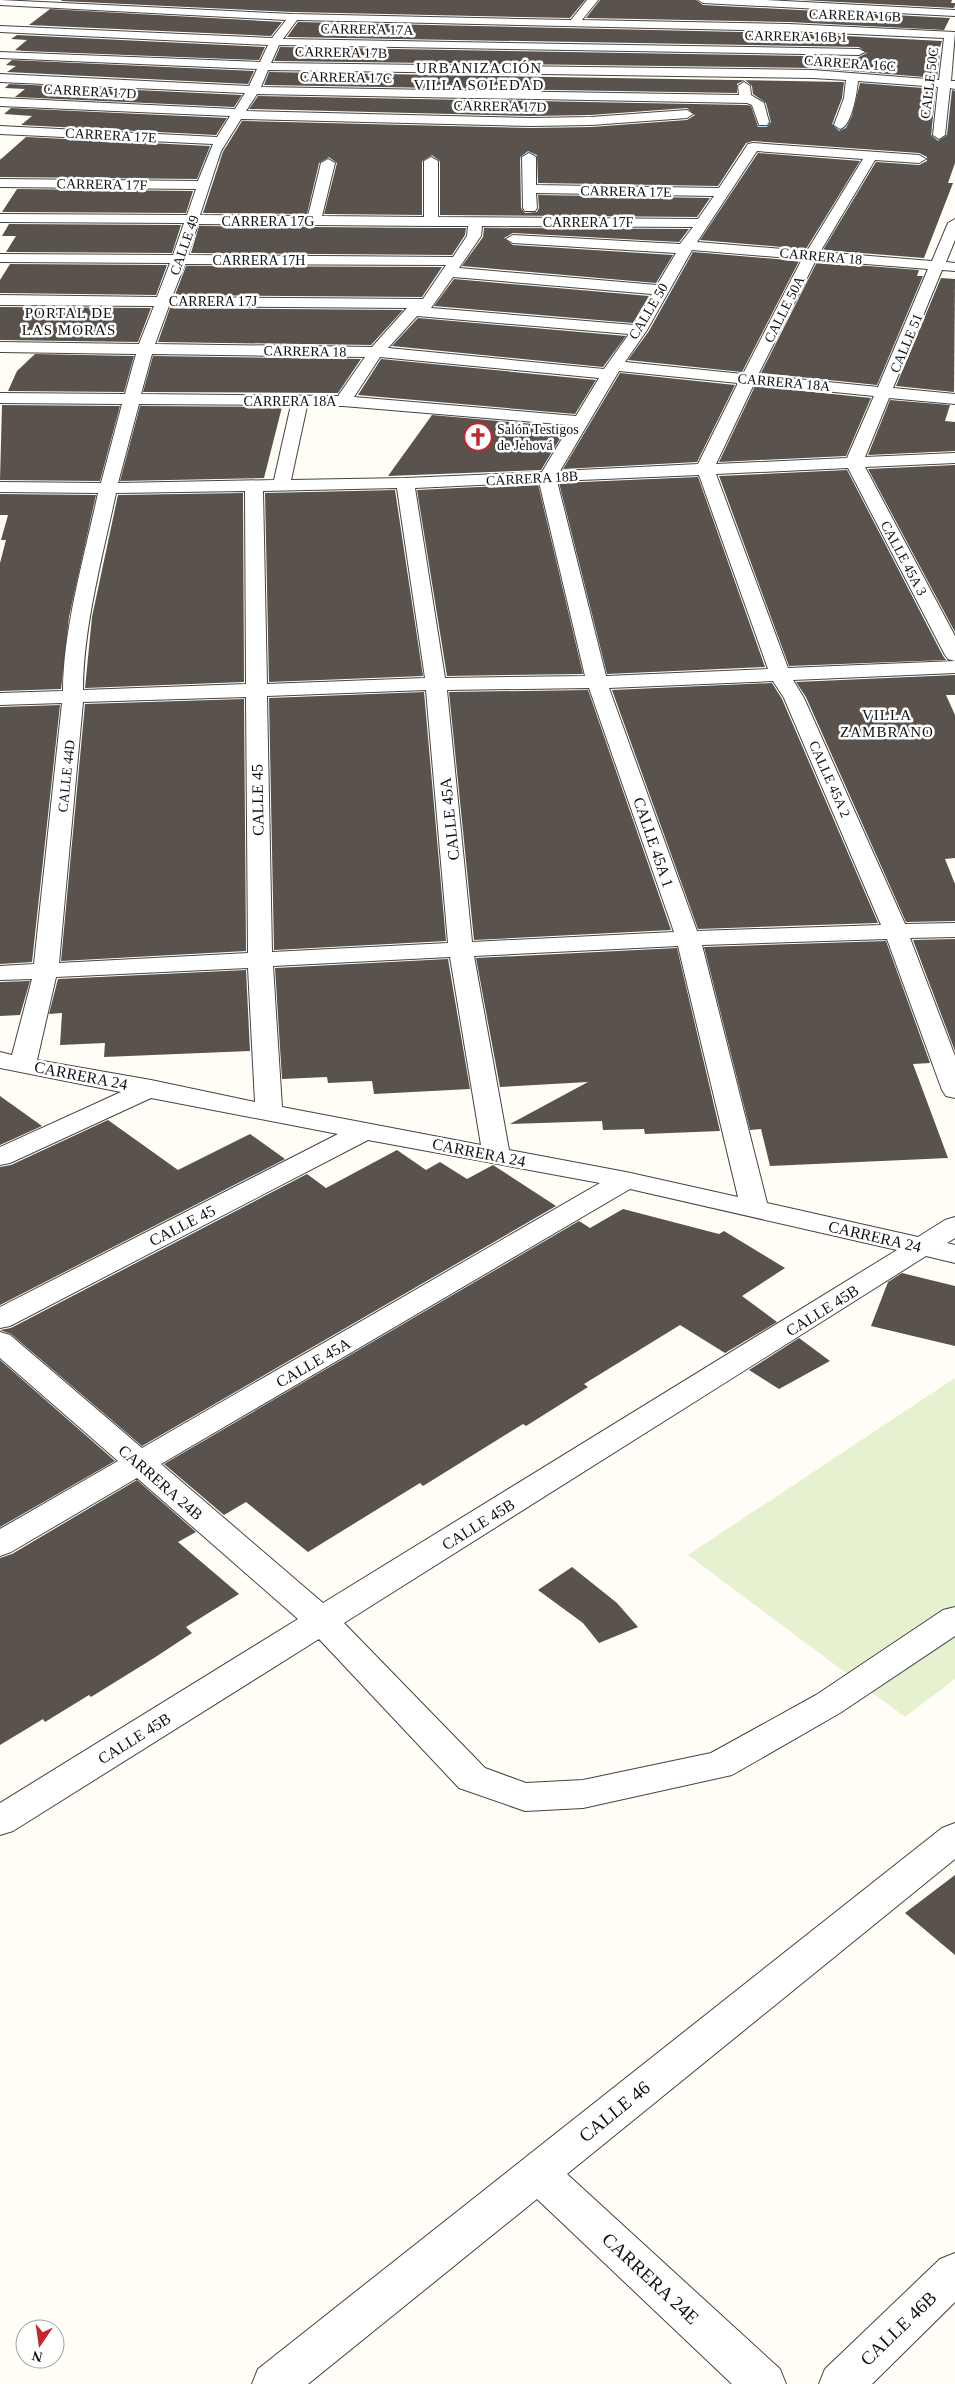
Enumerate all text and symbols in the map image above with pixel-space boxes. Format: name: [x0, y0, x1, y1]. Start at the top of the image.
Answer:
street label: CARRERA 16B: [809, 6, 901, 25]
street label: CARRERA 17A: [320, 21, 414, 38]
street label: CARRERA 16B 1: [745, 28, 847, 45]
street label: CARRERA 17B: [295, 44, 387, 61]
street label: CALLE 50C: [918, 46, 941, 120]
street label: CARRERA 16C: [803, 53, 896, 74]
district label: URBANIZACIÓN VILLA SOLEDAD: [414, 60, 544, 93]
street label: CARRERA 17C: [300, 69, 392, 86]
street label: CARRERA 17D: [43, 82, 137, 101]
street label: CARRERA 17D: [453, 98, 547, 115]
street label: CARRERA 17E: [65, 126, 157, 145]
street label: CARRERA 17F: [57, 176, 148, 193]
street label: CARRERA 17E: [580, 183, 672, 200]
street label: CALLE 49: [167, 213, 202, 277]
street label: CARRERA 17G: [222, 214, 314, 229]
street label: CARRERA 17F: [543, 215, 634, 230]
street label: CARRERA 18: [779, 245, 863, 268]
street label: CARRERA 17H: [213, 253, 305, 268]
street label: CALLE 50A: [761, 273, 808, 345]
street label: CALLE 50: [626, 281, 671, 342]
street label: CARRERA 17J: [169, 294, 258, 309]
district label: PORTAL DE LAS MORAS: [22, 305, 116, 338]
street label: CALLE 51: [887, 311, 926, 375]
street label: CARRERA 18: [263, 343, 347, 360]
street label: CARRERA 18A: [737, 371, 832, 394]
street label: CARRERA 18A: [244, 394, 337, 409]
church icon: Salón Testigos de Jehová: [463, 422, 493, 452]
place label: Salón Testigos de Jehová: [497, 422, 579, 453]
street label: CARRERA 18B: [486, 469, 578, 488]
street label: CALLE 45A 3: [878, 518, 930, 598]
district label: VILLA ZAMBRANO: [840, 707, 934, 740]
street label: CALLE 45A 2: [806, 738, 853, 820]
street label: CALLE 44D: [55, 739, 78, 813]
street label: CALLE 45: [248, 764, 267, 836]
street label: CALLE 45A: [437, 776, 462, 861]
street label: CALLE 45A 1: [630, 795, 677, 889]
street label: CARRERA 24: [33, 1058, 129, 1093]
street label: CARRERA 24: [431, 1135, 527, 1170]
street label: CALLE 45: [146, 1202, 218, 1249]
street label: CARRERA 24: [827, 1218, 923, 1255]
street label: CALLE 45B: [783, 1281, 862, 1339]
street label: CALLE 45A: [273, 1334, 354, 1391]
street label: CARRERA 24B: [115, 1441, 206, 1523]
street label: CALLE 45B: [439, 1495, 518, 1553]
street label: CALLE 45B: [95, 1709, 174, 1767]
street label: CALLE 46: [575, 2076, 654, 2146]
street label: CARRERA 24E: [598, 2228, 703, 2328]
street label: CALLE 46B: [856, 2287, 941, 2370]
north arrow: [15, 2319, 65, 2369]
text: N: [31, 2348, 44, 2365]

